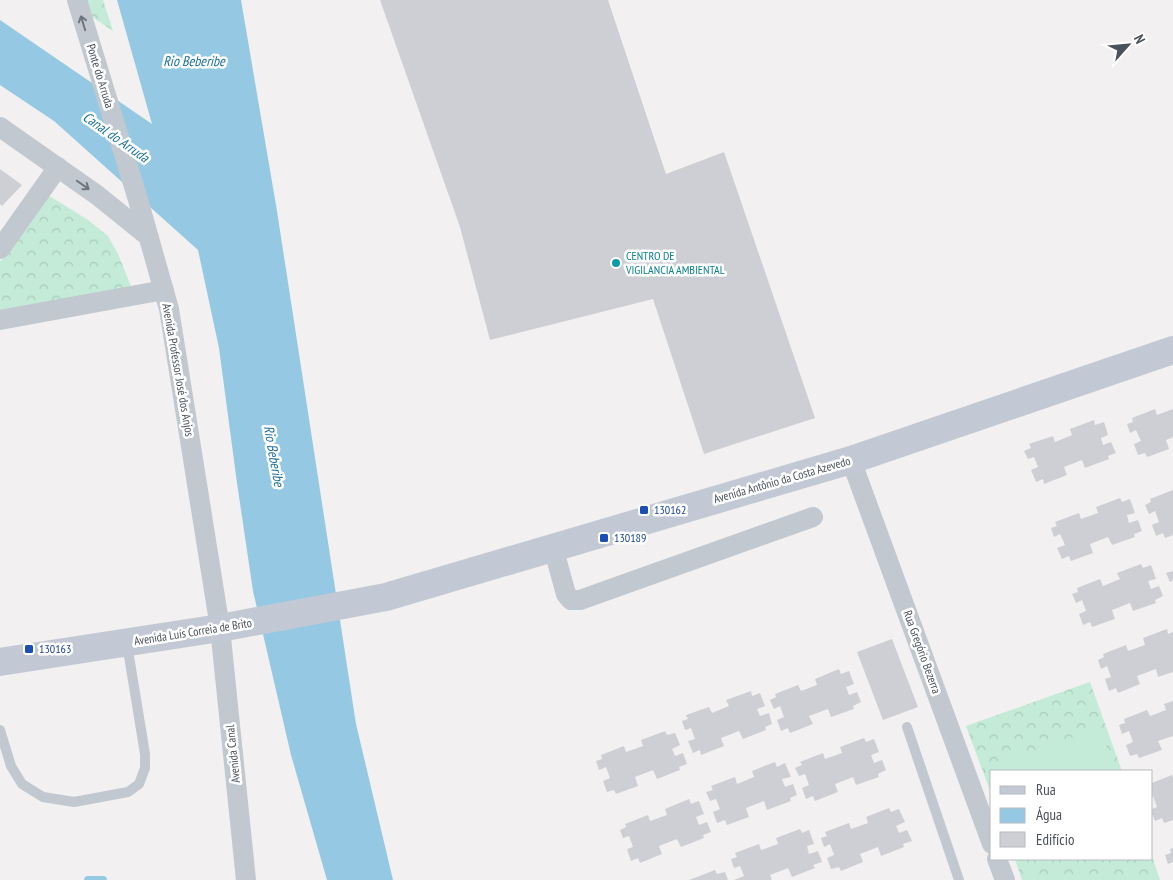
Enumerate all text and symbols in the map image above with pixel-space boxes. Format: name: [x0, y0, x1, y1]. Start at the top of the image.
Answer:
one-way arrow: [78, 15, 88, 31]
north arrow: [1103, 20, 1153, 70]
text: N: [1130, 32, 1149, 47]
street label: Ponte do Arruda: [84, 42, 117, 110]
water label: Rio Beberibe: [163, 52, 226, 70]
water label: Canal do Arruda: [79, 108, 154, 167]
one-way arrow: [76, 180, 90, 190]
place label: CENTRO DE VIGILANCIA AMBIENTAL: [625, 248, 725, 277]
marker: CENTRO DE VIGILANCIA AMBIENTAL: [610, 257, 622, 269]
street label: Avenida Professor José dos Anjos: [159, 302, 198, 438]
water label: Rio Beberibe: [260, 424, 288, 489]
street label: Avenida Antônio da Costa Azevedo: [712, 453, 852, 506]
place label: 130162: [654, 502, 686, 517]
marker: 130162: [638, 504, 650, 516]
place label: 130189: [614, 530, 646, 545]
marker: 130189: [598, 532, 610, 544]
street label: Rua Gregório Bezerra: [900, 608, 945, 696]
street label: Avenida Luís Correia de Brito: [133, 615, 253, 648]
place label: 130163: [39, 641, 71, 656]
marker: 130163: [23, 643, 35, 655]
street label: Avenida Canal: [222, 724, 243, 784]
legend: [990, 770, 1153, 860]
text: Rua: [1036, 780, 1056, 799]
text: Água: [1036, 805, 1062, 824]
text: Edifício: [1036, 830, 1074, 849]

